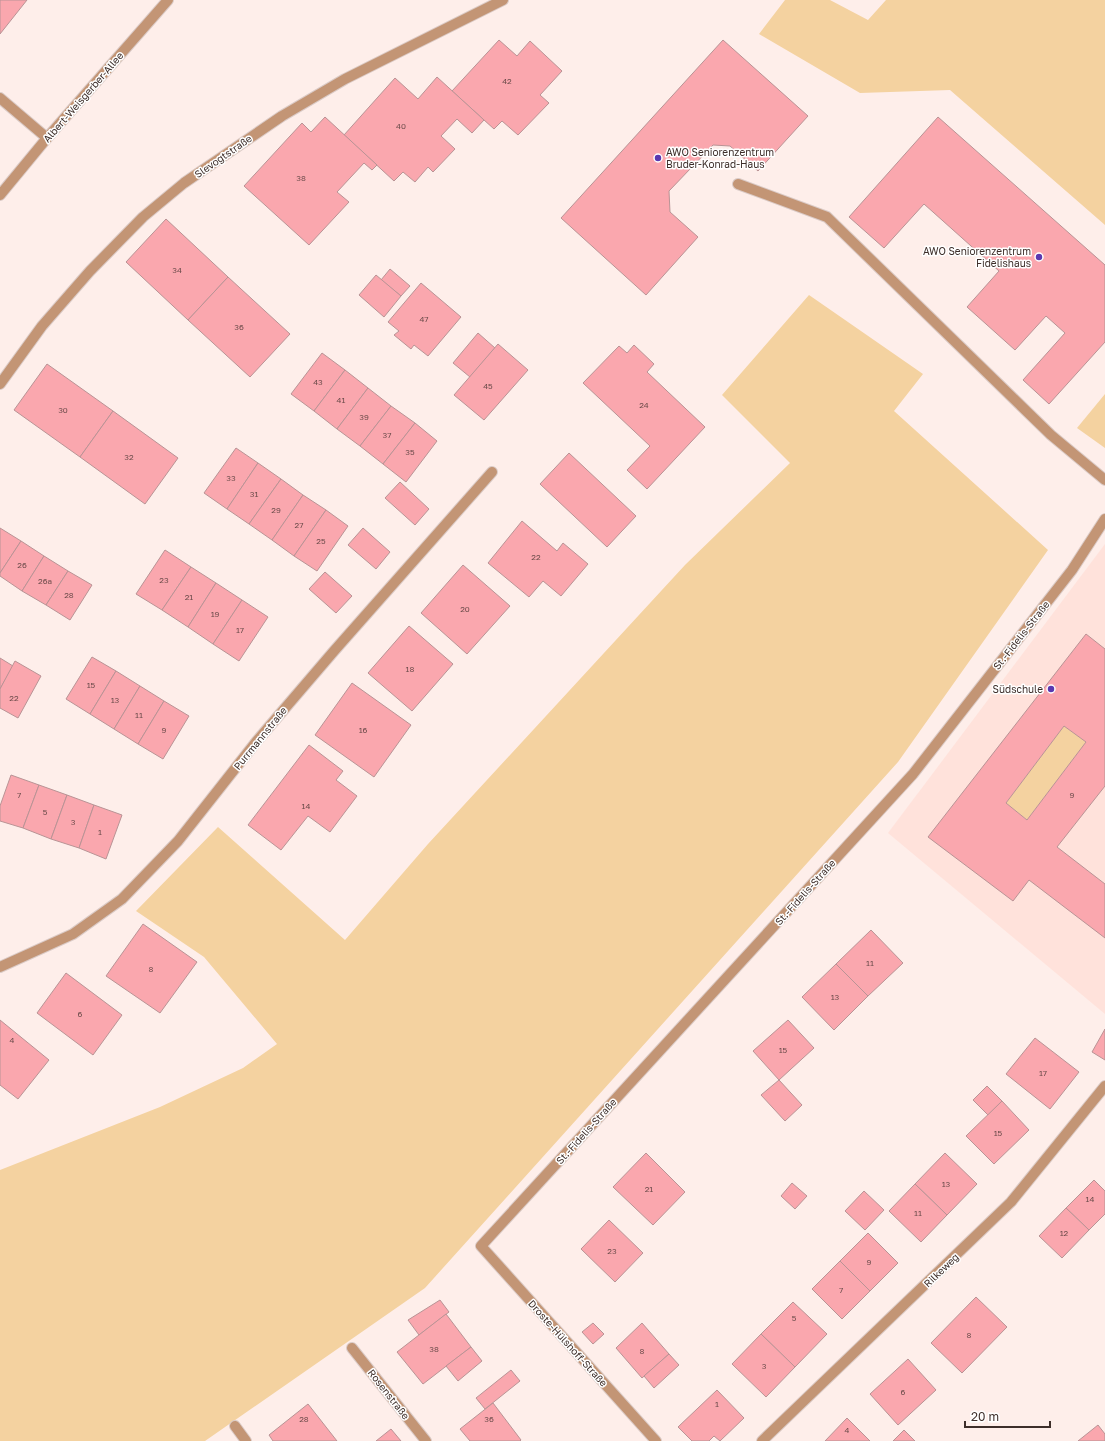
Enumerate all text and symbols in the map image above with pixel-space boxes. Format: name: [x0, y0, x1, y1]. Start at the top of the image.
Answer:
street label: Albert-Weisgerber-Allee: [41, 49, 126, 145]
house number: 42: [502, 76, 512, 86]
house number: 40: [396, 121, 406, 131]
street label: Slevogtstraße: [192, 132, 254, 180]
place label: AWO Seniorenzentrum Bruder-Konrad-Haus: [666, 146, 774, 170]
marker: AWO Seniorenzentrum Bruder-Konrad-Haus: [653, 153, 663, 163]
house number: 38: [296, 173, 306, 183]
place label: AWO Seniorenzentrum Fidelishaus: [923, 245, 1031, 269]
marker: AWO Seniorenzentrum Fidelishaus: [1034, 252, 1044, 262]
house number: 34: [172, 265, 182, 275]
house number: 47: [419, 314, 429, 324]
house number: 36: [234, 322, 244, 332]
house number: 43: [313, 377, 323, 387]
house number: 45: [483, 381, 493, 391]
house number: 41: [337, 395, 345, 405]
house number: 24: [639, 400, 649, 410]
house number: 30: [58, 405, 68, 415]
house number: 39: [359, 412, 369, 422]
house number: 37: [383, 430, 391, 440]
house number: 35: [405, 447, 415, 457]
house number: 32: [124, 452, 134, 462]
house number: 33: [226, 473, 236, 483]
house number: 31: [250, 489, 258, 499]
house number: 29: [271, 505, 281, 515]
house number: 27: [295, 520, 303, 530]
house number: 25: [316, 536, 326, 546]
house number: 22: [531, 552, 541, 562]
house number: 26: [17, 560, 27, 570]
house number: 23: [159, 575, 169, 585]
house number: 26a: [38, 576, 52, 586]
house number: 28: [64, 590, 74, 600]
house number: 21: [185, 592, 193, 602]
street label: St.-Fidelis-Straße: [990, 598, 1052, 672]
house number: 20: [460, 604, 470, 614]
house number: 19: [211, 609, 220, 619]
house number: 17: [236, 625, 244, 635]
house number: 18: [406, 664, 414, 674]
house number: 15: [87, 680, 96, 690]
place label: Südschule: [993, 683, 1043, 695]
marker: Südschule: [1046, 684, 1056, 694]
house number: 22: [9, 693, 19, 703]
house number: 13: [111, 695, 120, 705]
street label: Purrmannstraße: [231, 704, 289, 772]
house number: 11: [135, 710, 143, 720]
house number: 9: [162, 725, 167, 735]
house number: 16: [359, 725, 368, 735]
house number: 7: [17, 790, 21, 800]
house number: 9: [1070, 790, 1075, 800]
house number: 14: [302, 801, 310, 811]
house number: 5: [43, 807, 48, 817]
house number: 3: [71, 817, 76, 827]
house number: 1: [98, 827, 102, 837]
street label: St.-Fidelis-Straße: [772, 857, 838, 927]
house number: 11: [866, 958, 874, 968]
house number: 8: [149, 964, 154, 974]
house number: 13: [831, 992, 840, 1002]
house number: 6: [78, 1009, 83, 1019]
house number: 4: [10, 1035, 15, 1045]
house number: 15: [779, 1045, 788, 1055]
house number: 17: [1039, 1068, 1047, 1078]
street label: St.-Fidelis-Straße: [553, 1096, 619, 1166]
house number: 15: [994, 1128, 1003, 1138]
house number: 13: [942, 1179, 951, 1189]
house number: 21: [645, 1184, 653, 1194]
house number: 14: [1086, 1194, 1094, 1204]
house number: 11: [914, 1208, 922, 1218]
house number: 12: [1060, 1228, 1069, 1238]
house number: 23: [607, 1246, 617, 1256]
street label: Rilkeweg: [921, 1250, 961, 1290]
house number: 9: [867, 1257, 872, 1267]
house number: 7: [839, 1285, 843, 1295]
street label: Droste-Hülshoff-Straße: [526, 1297, 610, 1389]
house number: 5: [792, 1313, 797, 1323]
house number: 8: [967, 1330, 972, 1340]
house number: 38: [429, 1344, 439, 1354]
house number: 8: [640, 1346, 645, 1356]
house number: 3: [762, 1361, 767, 1371]
street label: Rosenstraße: [366, 1367, 412, 1422]
house number: 6: [901, 1387, 906, 1397]
house number: 1: [715, 1399, 719, 1409]
scale bar: [965, 1403, 1050, 1429]
text: 20 m: [971, 1409, 999, 1424]
house number: 28: [299, 1414, 309, 1424]
house number: 36: [484, 1414, 494, 1424]
house number: 4: [845, 1425, 850, 1435]

